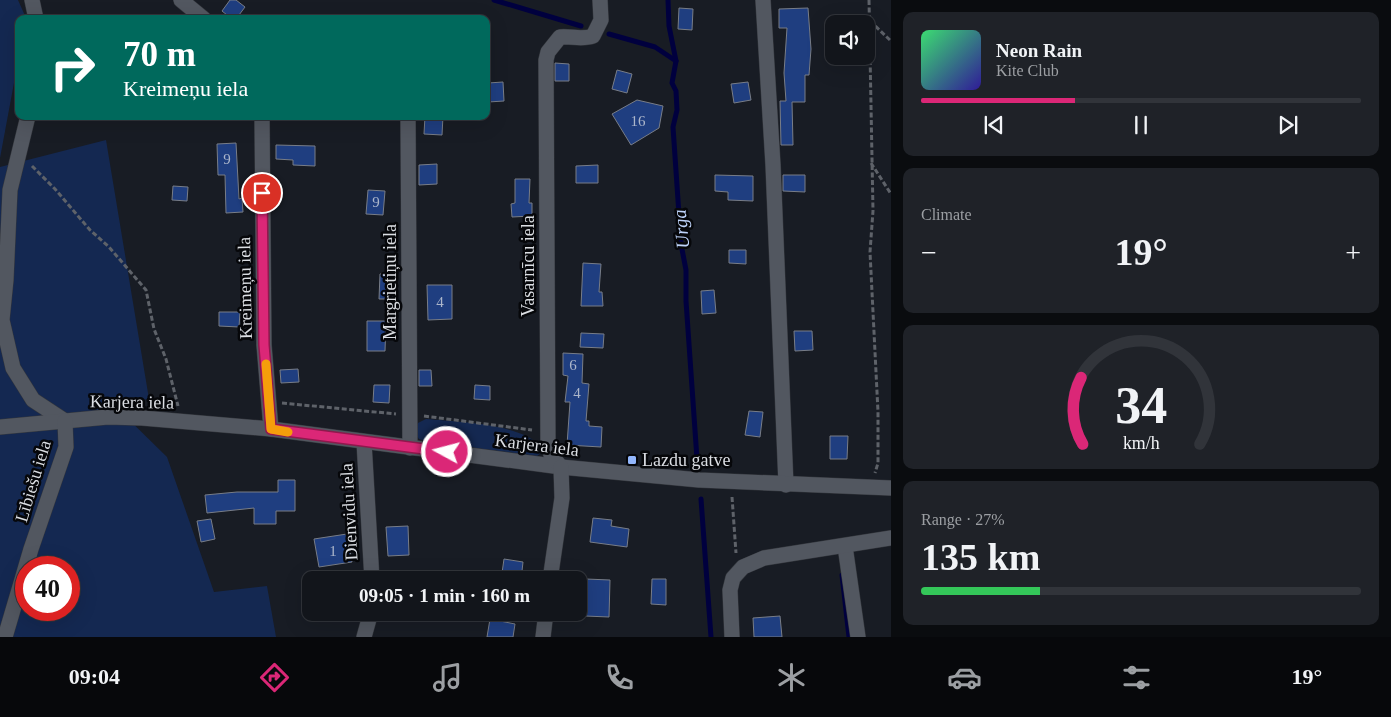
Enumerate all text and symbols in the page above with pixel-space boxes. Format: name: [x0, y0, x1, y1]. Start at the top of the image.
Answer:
map controls: [825, 15, 875, 65]
button: sound: [825, 15, 875, 65]
icon: right: [40, 35, 105, 100]
text: 70 m: [123, 35, 196, 74]
text: Neon Rain: [996, 40, 1082, 61]
text: Kite Club: [996, 62, 1059, 79]
text: Kreimeņu iela: [123, 76, 248, 101]
icon: previous: [980, 111, 1008, 139]
icon: pause: [1127, 111, 1155, 139]
icon: next: [1274, 111, 1302, 139]
house number: 16: [631, 113, 646, 129]
house number: 9: [223, 151, 231, 167]
pin: [241, 172, 283, 214]
icon: arrive: [248, 179, 276, 207]
house number: 9: [372, 194, 380, 210]
text: Climate: [921, 206, 972, 223]
water label: Urga: [668, 208, 694, 250]
street label: Vasarnīcu iela: [518, 215, 538, 317]
street label: Margrietiņu iela: [380, 224, 400, 340]
text: 19°: [1114, 231, 1168, 273]
street label: Kreimeņu iela: [234, 237, 256, 339]
text: −: [921, 237, 937, 268]
text: +: [1345, 237, 1361, 268]
house number: 4: [436, 294, 444, 310]
house number: 6: [569, 357, 577, 373]
text: 34: [1115, 377, 1167, 434]
house number: 4: [573, 385, 581, 401]
street label: Karjera iela: [90, 391, 174, 413]
position arrow: [420, 425, 472, 477]
street label: Karjera iela: [494, 430, 580, 460]
text: km/h: [1123, 433, 1159, 453]
street label: Lībiešu iela: [11, 438, 55, 524]
place label: Lazdu gatve: [642, 450, 730, 470]
marker: Lazdu gatve: [626, 454, 638, 466]
street label: Dienvidu iela: [336, 463, 362, 561]
text: Range · 27%: [921, 511, 1005, 528]
text: 135 km: [921, 536, 1040, 578]
house number: 1: [329, 543, 337, 559]
speed limit sign: 40: [15, 556, 80, 621]
text: 09:05 · 1 min · 160 m: [359, 585, 530, 606]
icon: directions: [257, 660, 292, 695]
icon: music: [430, 660, 465, 695]
icon: phone: [602, 660, 637, 695]
icon: climate: [774, 660, 809, 695]
icon: car: [947, 660, 982, 695]
icon: filters: [1119, 660, 1154, 695]
text: 09:04: [69, 664, 120, 689]
text: 19°: [1291, 664, 1322, 689]

